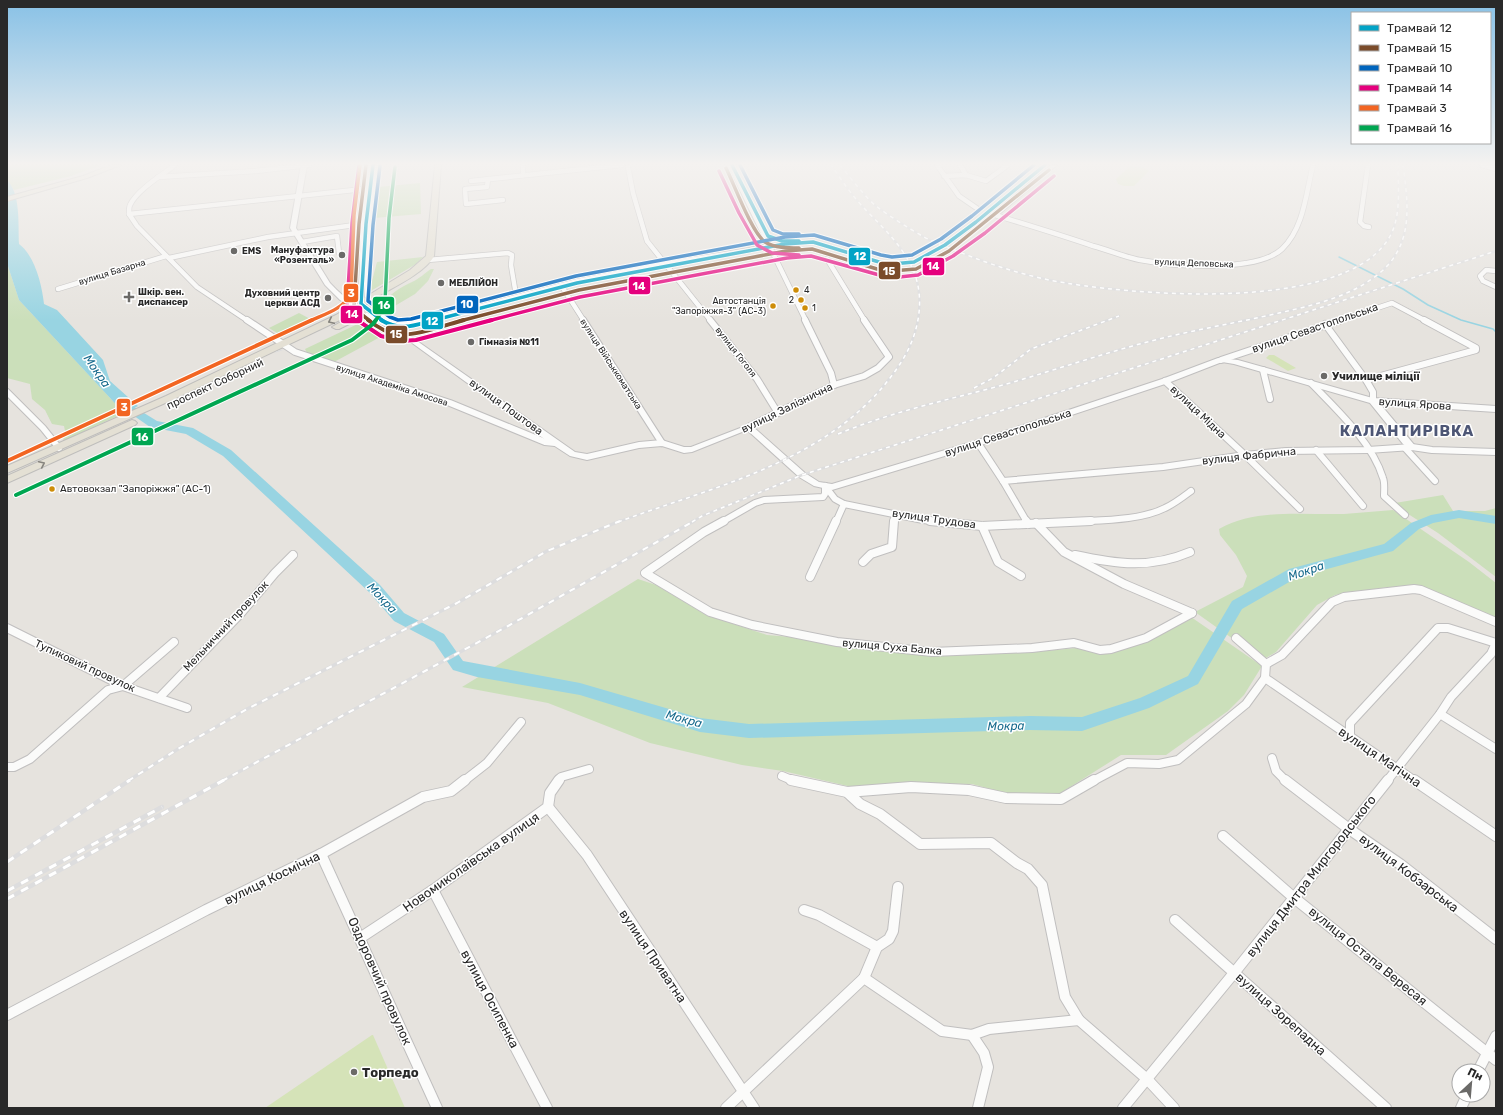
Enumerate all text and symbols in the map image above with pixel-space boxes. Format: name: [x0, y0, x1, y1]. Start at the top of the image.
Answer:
legend: [1351, 12, 1491, 144]
text: Трамвай 12: [1387, 21, 1452, 35]
text: Трамвай 15: [1387, 41, 1452, 55]
text: Трамвай 10: [1387, 61, 1452, 75]
text: Трамвай 14: [1387, 81, 1453, 95]
text: Трамвай 3: [1387, 101, 1447, 115]
text: Трамвай 16: [1387, 121, 1452, 135]
place label: Мануфактура «Розенталь»: [271, 245, 334, 265]
marker: EMS: [229, 246, 239, 256]
place label: EMS: [242, 246, 261, 256]
line badge: 12: [848, 247, 871, 266]
marker: Мануфактура «Розенталь»: [337, 250, 347, 260]
text: 12: [854, 250, 866, 263]
street label: вулиця Базарна: [77, 257, 147, 287]
line badge: 14: [922, 257, 945, 276]
street label: вулиця Деповська: [1154, 257, 1234, 269]
text: 14: [927, 260, 940, 273]
line badge: 15: [878, 261, 901, 280]
text: 15: [883, 265, 895, 278]
line badge: 14: [628, 276, 651, 295]
place label: МЕБЛІЙОН: [449, 277, 498, 288]
marker: МЕБЛІЙОН: [436, 278, 446, 288]
text: 14: [633, 280, 646, 293]
line badge: 3: [343, 283, 359, 303]
marker: 4: [791, 285, 801, 295]
place label: 4: [804, 285, 810, 295]
place label: Шкір. вен. диспансер: [138, 287, 188, 307]
text: 3: [347, 287, 355, 300]
place label: Духовний центр церкви АСД: [245, 288, 320, 308]
marker: Шкір. вен. диспансер: [123, 291, 135, 303]
marker: Духовний центр церкви АСД: [323, 293, 333, 303]
line badge: 10: [456, 295, 479, 314]
place label: 2: [789, 295, 794, 305]
marker: 2: [796, 295, 806, 305]
line badge: 16: [372, 296, 395, 315]
place label: Автостанція "Запоріжжя-3" (АС-3): [672, 296, 766, 316]
text: 10: [461, 298, 473, 311]
text: 16: [378, 299, 390, 312]
street label: вулиця Севастопольська: [1250, 300, 1380, 356]
marker: Автостанція "Запоріжжя-3" (АС-3): [768, 301, 778, 311]
marker: 1: [800, 303, 810, 313]
place label: 1: [812, 303, 816, 313]
line badge: 14: [340, 305, 363, 324]
text: 14: [346, 308, 359, 321]
line badge: 12: [421, 311, 444, 330]
text: 12: [426, 315, 438, 328]
one-way arrow: [328, 316, 336, 324]
street label: вулиця Військкоматська: [578, 317, 644, 411]
line badge: 15: [385, 325, 408, 344]
street label: вулиця Гоголя: [713, 325, 759, 379]
text: 15: [390, 328, 402, 341]
marker: Гімназія №11: [466, 337, 476, 347]
place label: Гімназія №11: [479, 337, 539, 347]
water label: Мокра: [81, 352, 113, 390]
street label: проспект Соборний: [165, 356, 265, 412]
street label: вулиця Академіка Амосова: [335, 362, 449, 408]
place label: Училище міліції: [1332, 370, 1420, 383]
marker: Училище міліції: [1319, 371, 1329, 381]
street label: вулиця Поштова: [467, 376, 545, 438]
street label: вулиця Залізнична: [739, 380, 835, 436]
street label: вулиця Мідна: [1168, 383, 1228, 441]
street label: вулиця Ярова: [1378, 395, 1452, 413]
line badge: 3: [116, 398, 131, 417]
text: 3: [120, 401, 128, 414]
street label: вулиця Севастопольська: [943, 406, 1073, 460]
district label: КАЛАНТИРІВКА: [1340, 422, 1474, 440]
line badge: 16: [131, 427, 154, 446]
text: 16: [136, 431, 148, 444]
street label: вулиця Фабрична: [1201, 445, 1297, 467]
one-way arrow: [38, 461, 46, 469]
place label: Автовокзал "Запоріжжя" (АС-1): [60, 483, 211, 495]
marker: Автовокзал "Запоріжжя" (АС-1): [47, 484, 57, 494]
street label: вулиця Трудова: [891, 507, 977, 531]
water label: Мокра: [1286, 558, 1326, 584]
street label: Мельничний провулок: [181, 578, 271, 674]
water label: Мокра: [364, 580, 400, 616]
street label: вулиця Суха Балка: [842, 636, 942, 658]
street label: Тупиковий провулок: [33, 637, 138, 695]
water label: Мокра: [664, 707, 704, 731]
water label: Мокра: [987, 719, 1025, 733]
street label: вулиця Магічна: [1336, 724, 1424, 790]
street label: вулиця Дмитра Миргородського: [1243, 792, 1379, 960]
street label: Новомиколаївська вулиця: [400, 809, 542, 915]
street label: вулиця Кобзарська: [1357, 831, 1461, 915]
street label: вулиця Космічна: [222, 848, 322, 908]
street label: вулиця Остапа Вересая: [1306, 904, 1430, 1008]
street label: вулиця Приватна: [616, 907, 690, 1005]
street label: Оздоровчий провулок: [345, 915, 415, 1047]
street label: вулиця Осипенка: [458, 947, 522, 1051]
street label: вулиця Зорепадна: [1233, 970, 1329, 1058]
north arrow: [1451, 1063, 1491, 1103]
place label: Торпедо: [362, 1065, 419, 1080]
text: Пн: [1465, 1065, 1485, 1084]
marker: Торпедо: [349, 1067, 359, 1077]

